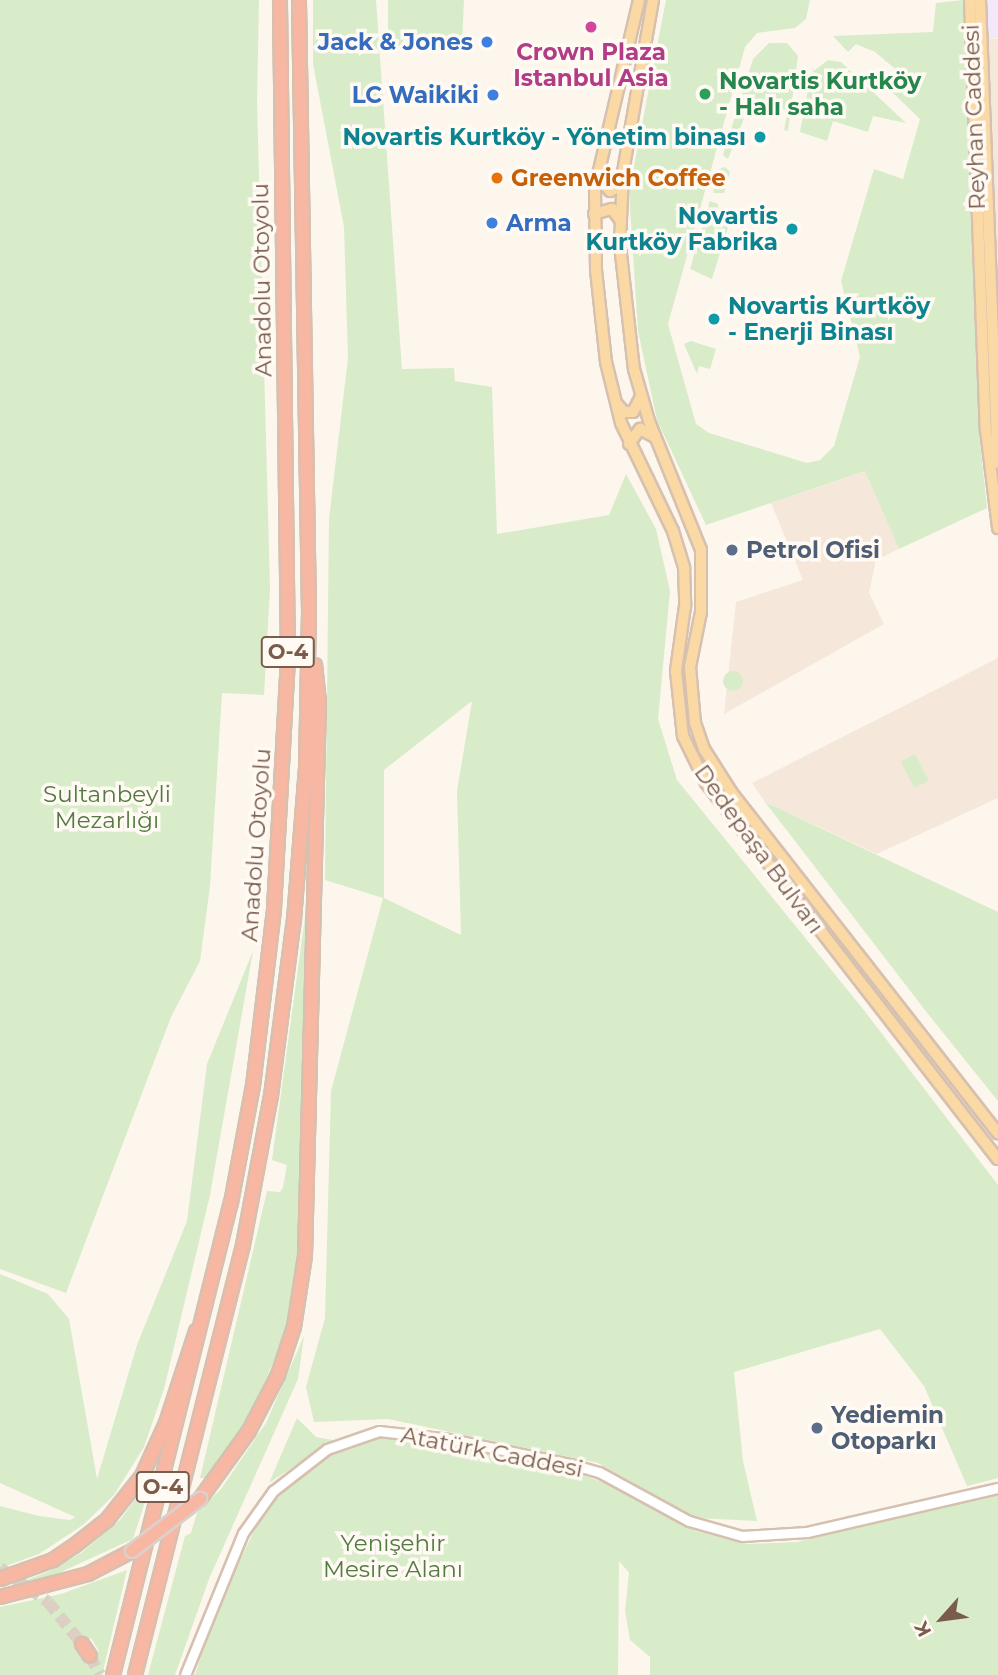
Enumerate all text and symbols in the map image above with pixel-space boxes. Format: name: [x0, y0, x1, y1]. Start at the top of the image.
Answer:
marker: Crown Plaza Istanbul Asia: [583, 19, 599, 35]
street label: Reyhan Caddesi: [957, 24, 991, 210]
place label: Jack & Jones: [318, 28, 473, 56]
marker: Jack & Jones: [479, 34, 495, 50]
place label: Crown Plaza Istanbul Asia: [513, 38, 669, 92]
place label: Novartis Kurtköy - Halı saha: [719, 67, 921, 121]
place label: LC Waikiki: [352, 81, 479, 109]
marker: Novartis Kurtköy - Halı saha: [697, 86, 713, 102]
marker: LC Waikiki: [485, 87, 501, 103]
place label: Novartis Kurtköy - Yönetim binası: [342, 123, 746, 151]
marker: Novartis Kurtköy - Yönetim binası: [752, 129, 768, 145]
place label: Greenwich Coffee: [511, 164, 726, 192]
marker: Greenwich Coffee: [489, 170, 505, 186]
street label: Anadolu Otoyolu: [247, 183, 277, 377]
place label: Novartis Kurtköy Fabrika: [586, 202, 778, 256]
place label: Arma: [506, 209, 572, 237]
marker: Arma: [484, 215, 500, 231]
marker: Novartis Kurtköy Fabrika: [784, 221, 800, 237]
place label: Novartis Kurtköy - Enerji Binası: [728, 292, 930, 346]
marker: Novartis Kurtköy - Enerji Binası: [706, 311, 722, 327]
place label: Petrol Ofisi: [746, 536, 880, 564]
marker: Petrol Ofisi: [724, 542, 740, 558]
road number: O-4: [260, 634, 316, 670]
street label: Anadolu Otoyolu: [235, 747, 277, 943]
street label: Dedepaşa Bulvarı: [688, 759, 830, 939]
park label: Sultanbeyli Mezarlığı: [43, 780, 171, 834]
place label: Yediemin Otoparkı: [831, 1401, 944, 1455]
marker: Yediemin Otoparkı: [809, 1420, 825, 1436]
street label: Atatürk Caddesi: [399, 1421, 585, 1483]
road number: O-4: [135, 1470, 191, 1504]
park label: Yenişehir Mesire Alanı: [323, 1529, 463, 1583]
north arrow: [907, 1584, 977, 1654]
text: K: [910, 1617, 936, 1641]

